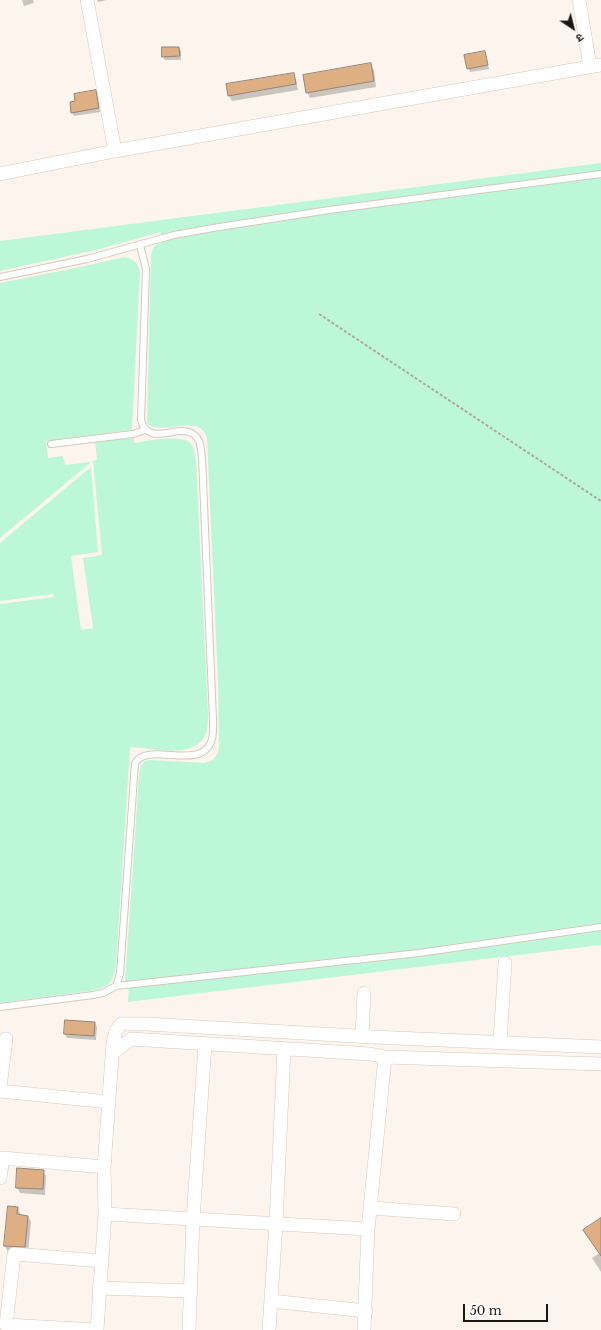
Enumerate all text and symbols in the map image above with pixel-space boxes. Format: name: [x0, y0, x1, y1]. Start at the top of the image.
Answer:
north arrow: [553, 8, 593, 48]
text: उ: [573, 30, 587, 45]
scale bar: [465, 1296, 550, 1322]
text: 50 m: [470, 1303, 502, 1318]

